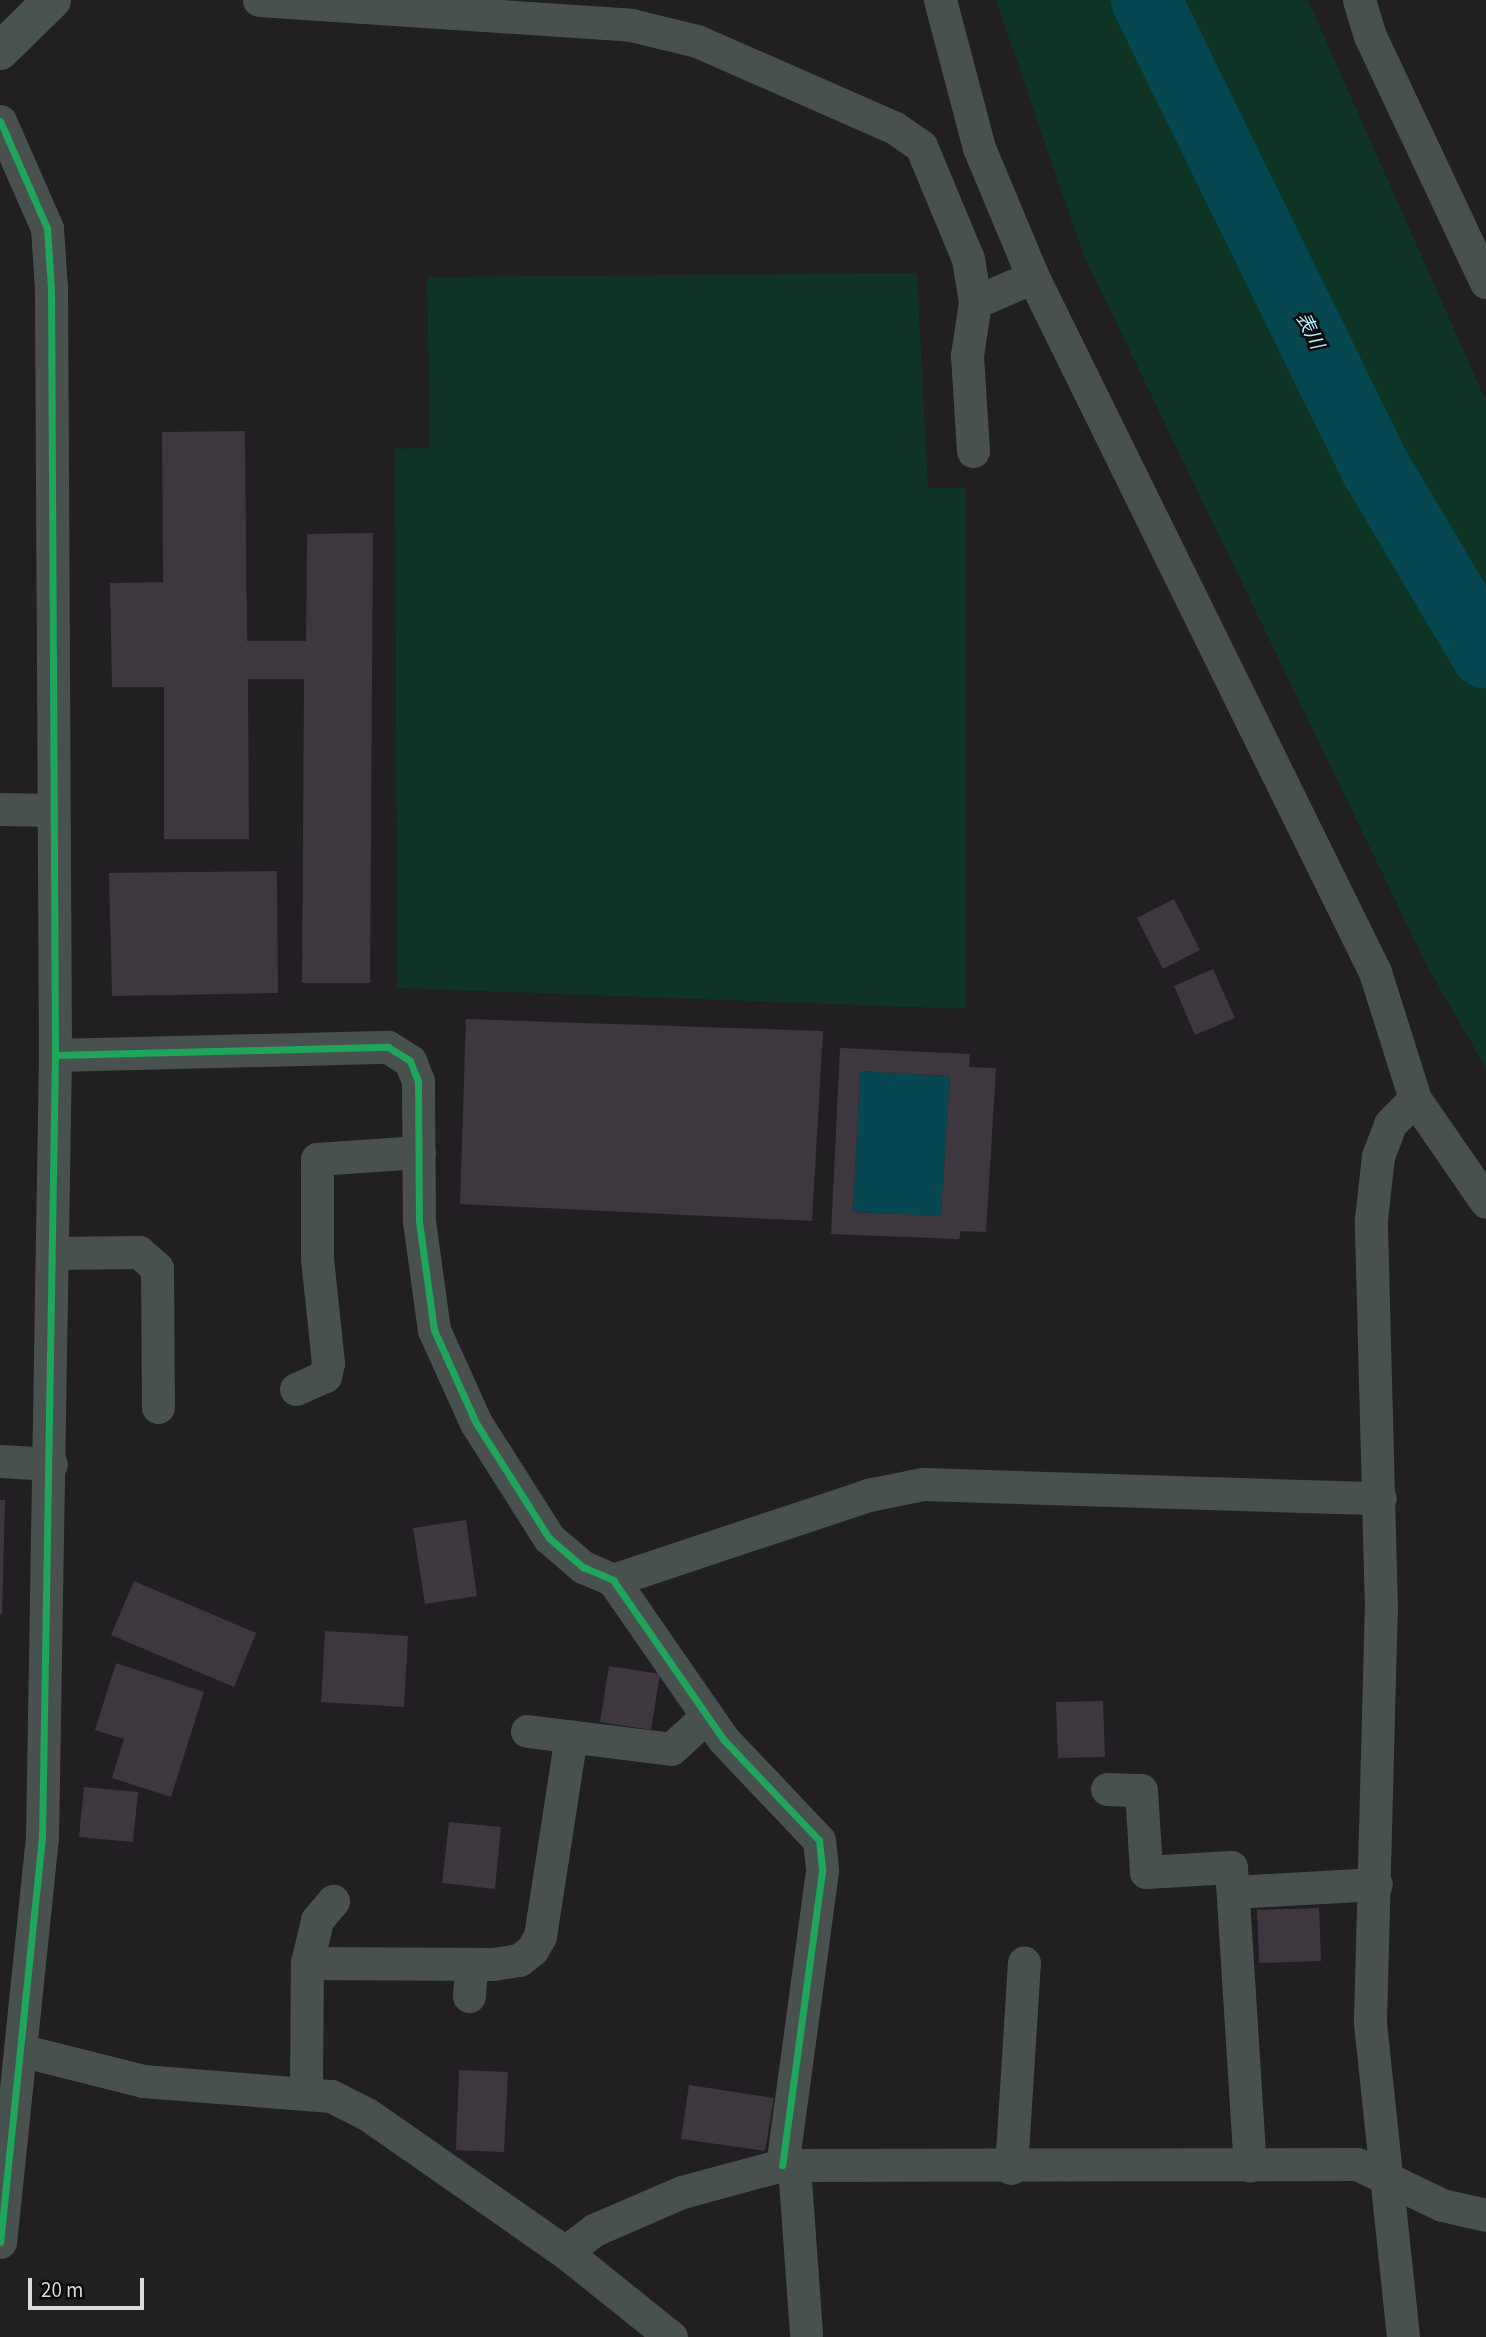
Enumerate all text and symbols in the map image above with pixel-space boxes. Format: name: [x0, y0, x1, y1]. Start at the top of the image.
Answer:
water label: 表川: [1290, 309, 1328, 353]
scale bar: [32, 2264, 147, 2308]
text: 20 m: [41, 2275, 83, 2305]

